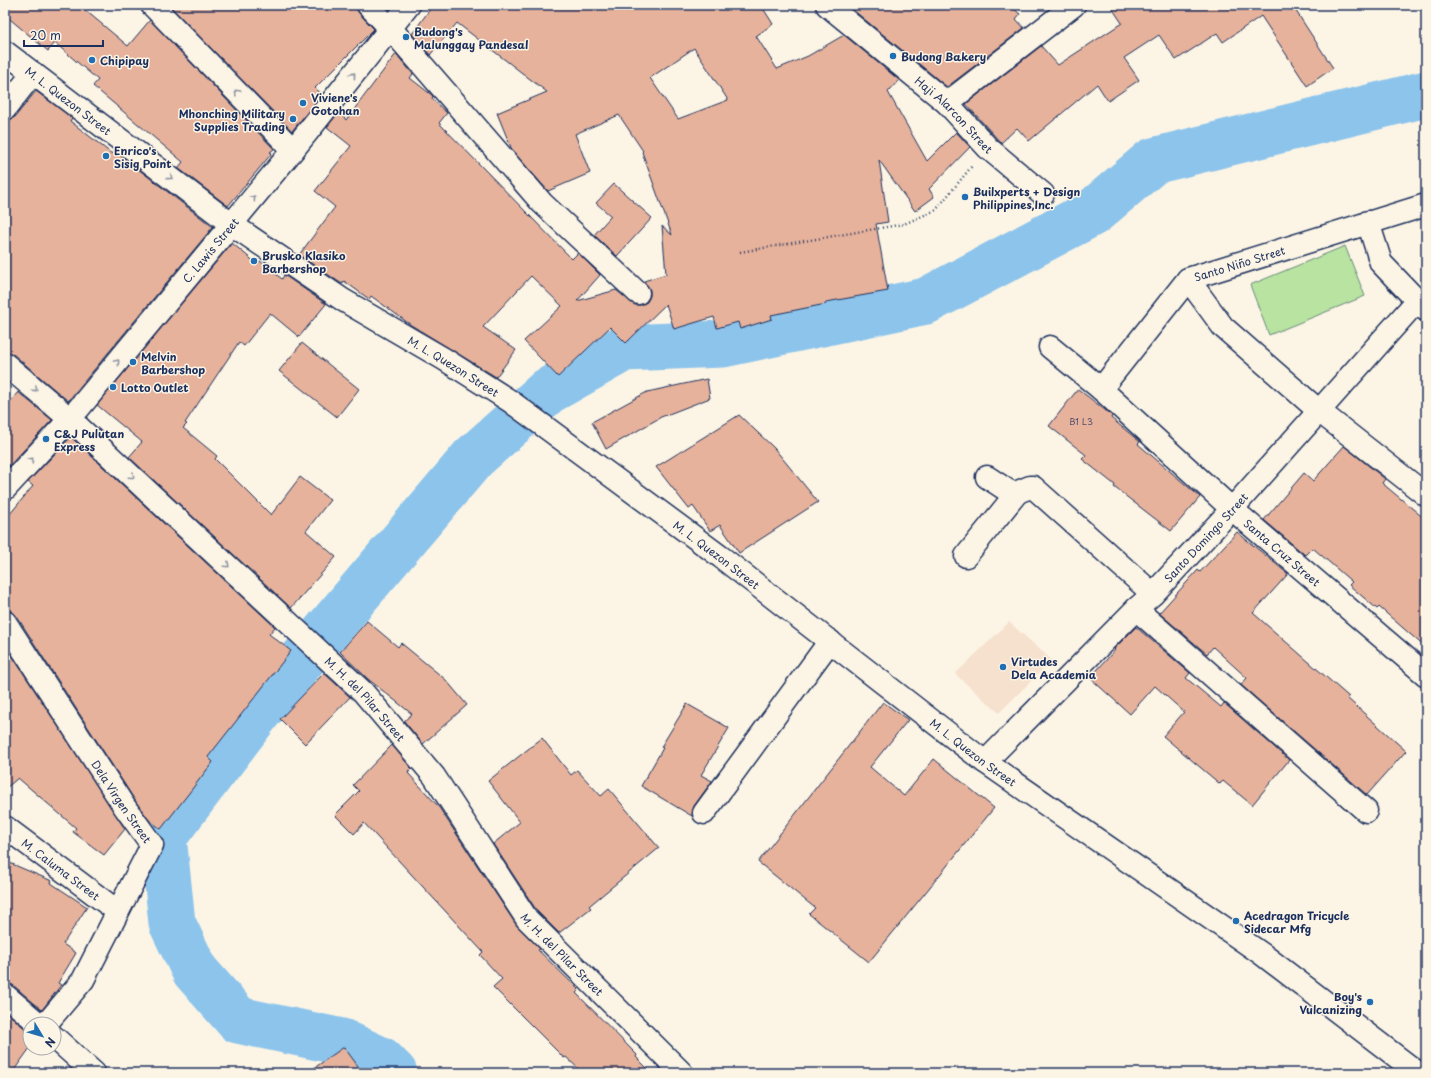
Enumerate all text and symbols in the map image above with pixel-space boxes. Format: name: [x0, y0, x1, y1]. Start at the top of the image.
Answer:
scale bar: [24, 22, 103, 48]
place label: Budong's Malunggay Pandesal: [414, 23, 528, 53]
text: 20 m: [30, 26, 61, 44]
marker: Budong's Malunggay Pandesal: [401, 32, 411, 42]
place label: Budong Bakery: [901, 48, 986, 65]
marker: Budong Bakery: [888, 51, 898, 61]
place label: Chipipay: [100, 52, 149, 69]
marker: Chipipay: [87, 55, 97, 65]
street label: M. L. Quezon Street: [22, 62, 116, 139]
street label: Haji Alarcon Street: [912, 72, 997, 157]
one-way arrow: [349, 73, 356, 80]
one-way arrow: [234, 89, 242, 97]
place label: Viviene's Gotohan: [311, 89, 360, 119]
marker: Viviene's Gotohan: [298, 98, 308, 108]
place label: Mhonching Military Supplies Trading: [179, 105, 285, 135]
marker: Mhonching Military Supplies Trading: [288, 114, 298, 124]
place label: Enrico's Sisig Point: [114, 142, 172, 172]
marker: Enrico's Sisig Point: [101, 151, 111, 161]
one-way arrow: [165, 172, 172, 179]
place label: Builxperts + Design Philippines,Inc.: [973, 183, 1080, 213]
marker: Builxperts + Design Philippines,Inc.: [960, 192, 970, 202]
one-way arrow: [249, 195, 256, 202]
street label: C. Lawis Street: [178, 213, 243, 286]
street label: Santo Niño Street: [1192, 241, 1287, 285]
place label: Brusko Klasiko Barbershop: [262, 247, 346, 277]
marker: Brusko Klasiko Barbershop: [249, 256, 259, 266]
street label: M. L. Quezon Street: [405, 331, 503, 401]
place label: Melvin Barbershop: [141, 348, 205, 378]
marker: Melvin Barbershop: [128, 357, 138, 367]
one-way arrow: [112, 360, 119, 367]
place label: Lotto Outlet: [121, 379, 189, 396]
marker: Lotto Outlet: [108, 382, 118, 392]
one-way arrow: [30, 385, 38, 392]
house number: B1 L3: [1069, 414, 1093, 428]
place label: C&J Pulutan Express: [54, 425, 125, 455]
marker: C&J Pulutan Express: [41, 434, 51, 444]
one-way arrow: [27, 458, 34, 465]
one-way arrow: [127, 471, 135, 479]
street label: Santo Domingo Street: [1160, 488, 1252, 586]
street label: Santa Cruz Street: [1240, 514, 1325, 590]
street label: M. L. Quezon Street: [670, 516, 764, 593]
one-way arrow: [222, 560, 230, 567]
street label: M. H. del Pilar Street: [321, 652, 410, 745]
place label: Virtudes Dela Academia: [1011, 653, 1097, 683]
marker: Virtudes Dela Academia: [998, 662, 1008, 672]
street label: M. L. Quezon Street: [927, 714, 1021, 790]
street label: Dela Virgen Street: [88, 756, 156, 847]
street label: M. Caluma Street: [18, 834, 104, 904]
place label: Acedragon Tricycle Sidecar Mfg: [1243, 907, 1350, 937]
street label: M. H. del Pilar Street: [517, 910, 608, 1000]
marker: Acedragon Tricycle Sidecar Mfg: [1231, 916, 1241, 926]
place label: Boy's Vulcanizing: [1299, 988, 1362, 1018]
marker: Boy's Vulcanizing: [1365, 997, 1375, 1007]
north arrow: [22, 1016, 62, 1056]
text: N: [41, 1034, 60, 1051]

